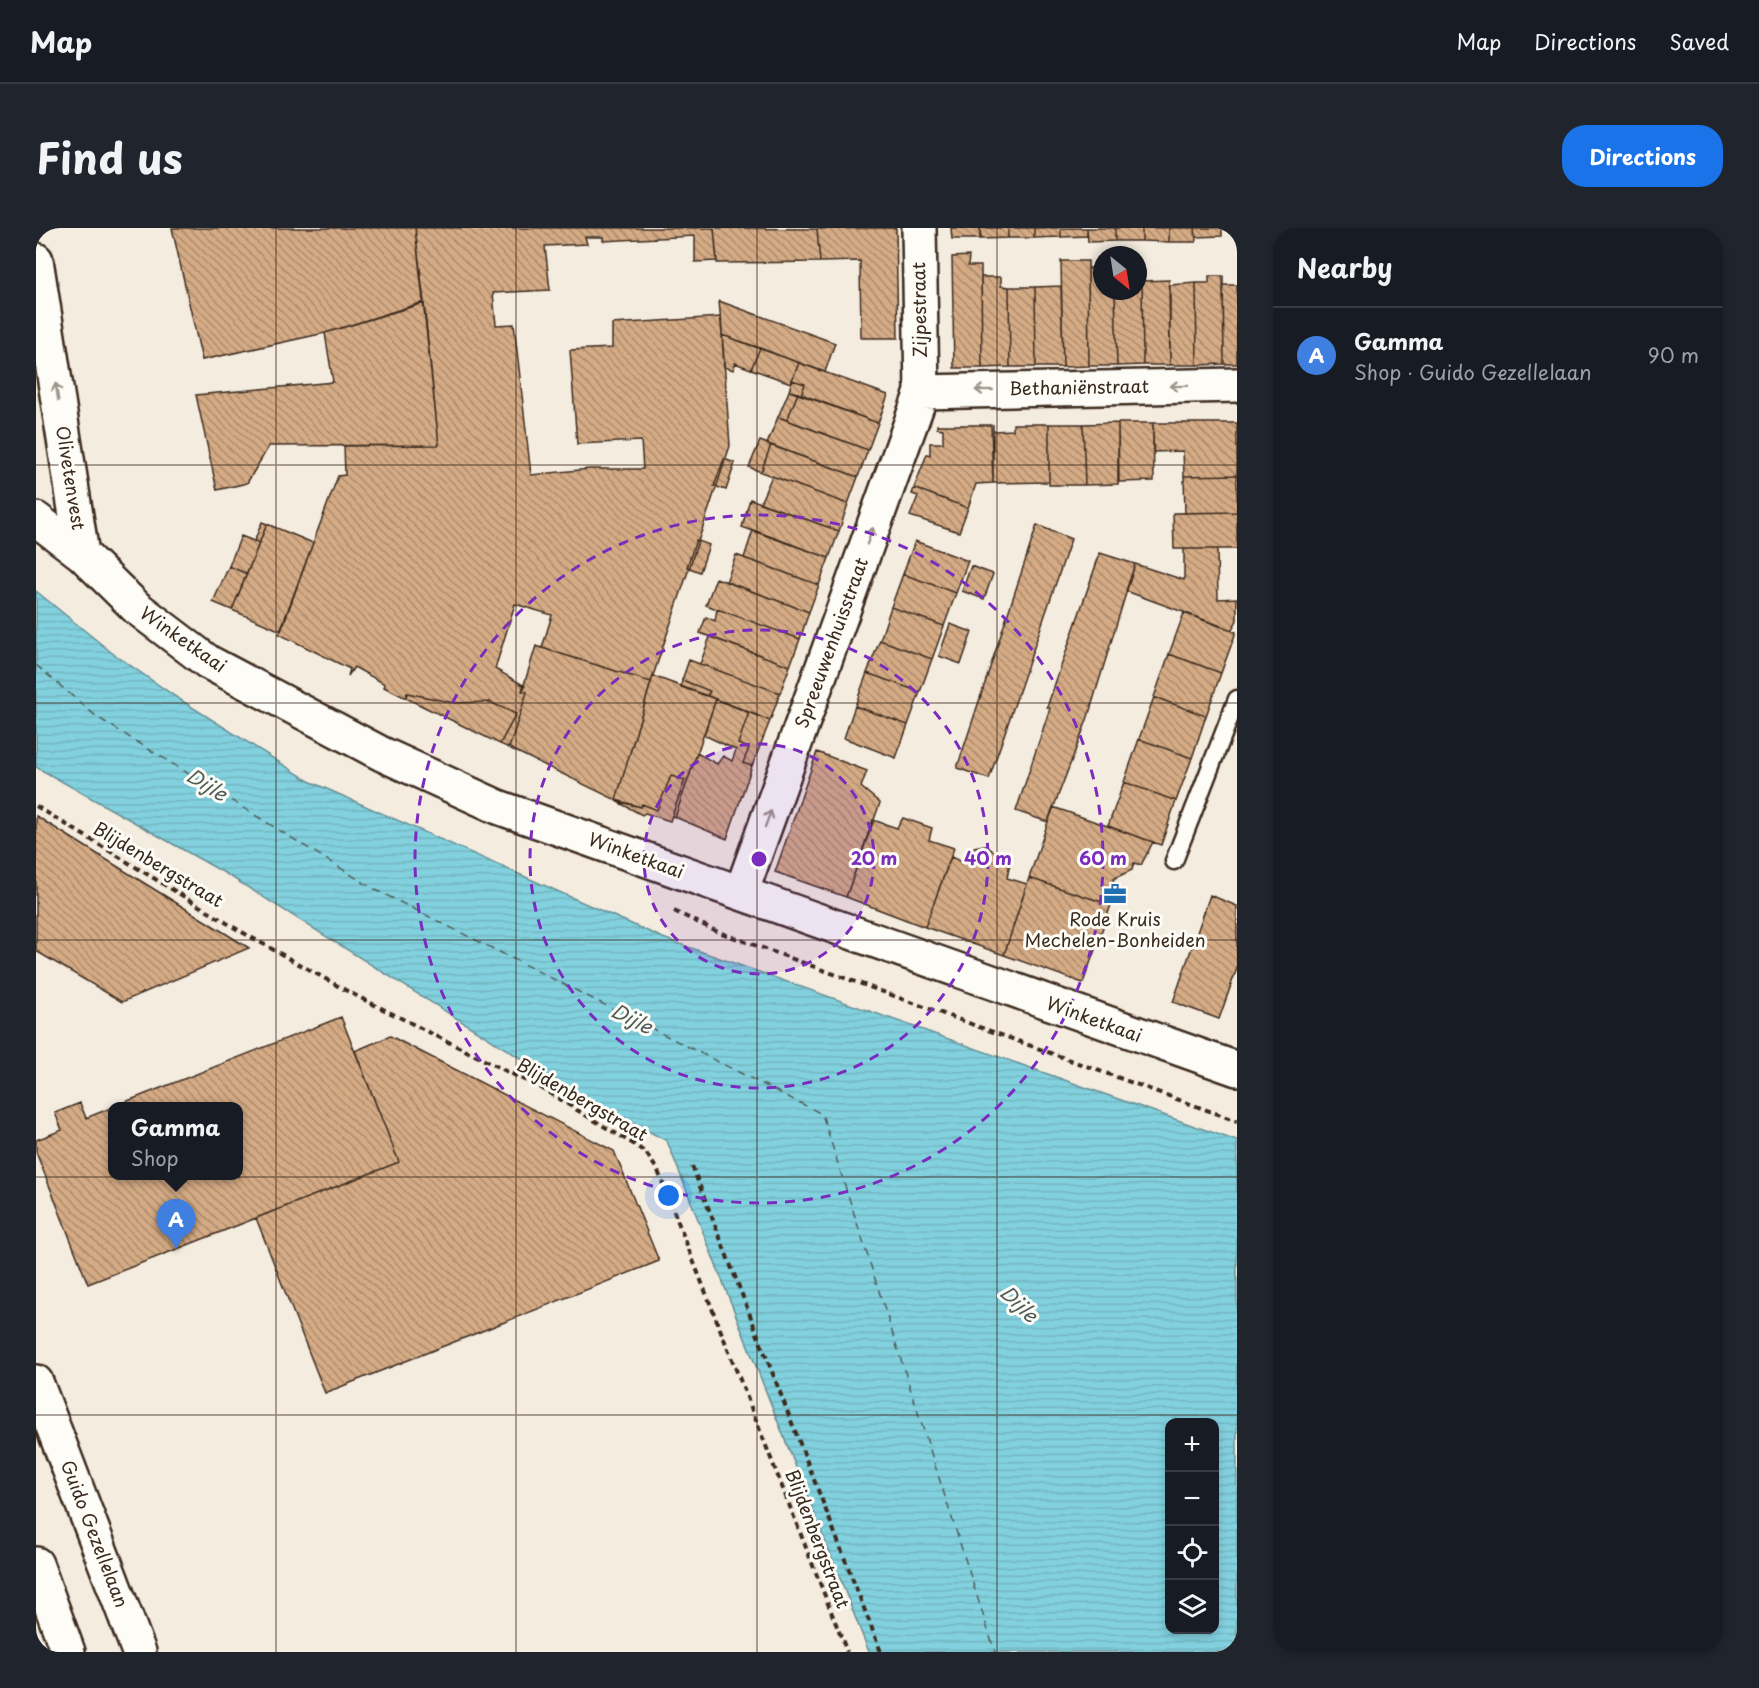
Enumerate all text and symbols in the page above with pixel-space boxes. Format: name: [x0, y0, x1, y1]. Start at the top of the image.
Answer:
text: Map: [30, 20, 92, 63]
text: Map: [1456, 25, 1501, 57]
text: Directions: [1534, 25, 1636, 57]
text: Saved: [1669, 25, 1729, 57]
text: Find us: [36, 125, 183, 188]
button: Directions: [1562, 125, 1723, 187]
north arrow: [1093, 246, 1147, 300]
text: Nearby: [1297, 248, 1392, 287]
street label: Zijpestraat: [904, 262, 933, 358]
text: Gamma: [1354, 324, 1443, 357]
text: A: [1309, 340, 1324, 370]
text: 90 m: [1648, 340, 1699, 370]
text: Shop · Guido Gezellelaan: [1354, 357, 1591, 387]
street label: Bethaniënstraat: [1009, 372, 1149, 401]
one-way arrow: [1169, 380, 1189, 392]
one-way arrow: [52, 383, 63, 402]
one-way arrow: [974, 385, 994, 396]
street label: Olivetenvest: [50, 424, 93, 532]
one-way arrow: [865, 527, 876, 546]
street label: Spreeuwenhuisstraat: [787, 553, 874, 732]
street label: Winketkaai: [135, 599, 233, 678]
water label: Dijle: [181, 760, 234, 809]
one-way arrow: [764, 810, 775, 828]
street label: Blijdenbergstraat: [89, 814, 229, 913]
street label: Winketkaai: [585, 825, 688, 884]
text: 20 m: [851, 844, 897, 871]
text: 40 m: [964, 844, 1012, 871]
text: 60 m: [1079, 844, 1127, 871]
centre of rings: [749, 849, 769, 869]
office icon: Rode Kruis Mechelen-Bonheiden: [1102, 881, 1128, 907]
place label: Rode Kruis Mechelen-Bonheiden: [1024, 905, 1206, 953]
street label: Winketkaai: [1043, 989, 1146, 1048]
water label: Dijle: [607, 995, 659, 1042]
street label: Blijdenbergstraat: [512, 1050, 653, 1147]
popup: [108, 1102, 243, 1180]
text: Gamma: [131, 1110, 220, 1143]
text: Shop: [131, 1143, 179, 1173]
your location: [654, 1181, 683, 1210]
pin: A: [156, 1200, 196, 1249]
water label: Dijle: [994, 1278, 1046, 1329]
map controls: [1165, 1418, 1219, 1634]
button: +: [1165, 1418, 1219, 1472]
street label: Guido Gezellelaan: [55, 1456, 136, 1611]
street label: Blijdenbergstraat: [779, 1465, 857, 1612]
button: −: [1165, 1472, 1219, 1526]
button: locate: [1165, 1526, 1219, 1580]
button: layers: [1165, 1580, 1219, 1634]

